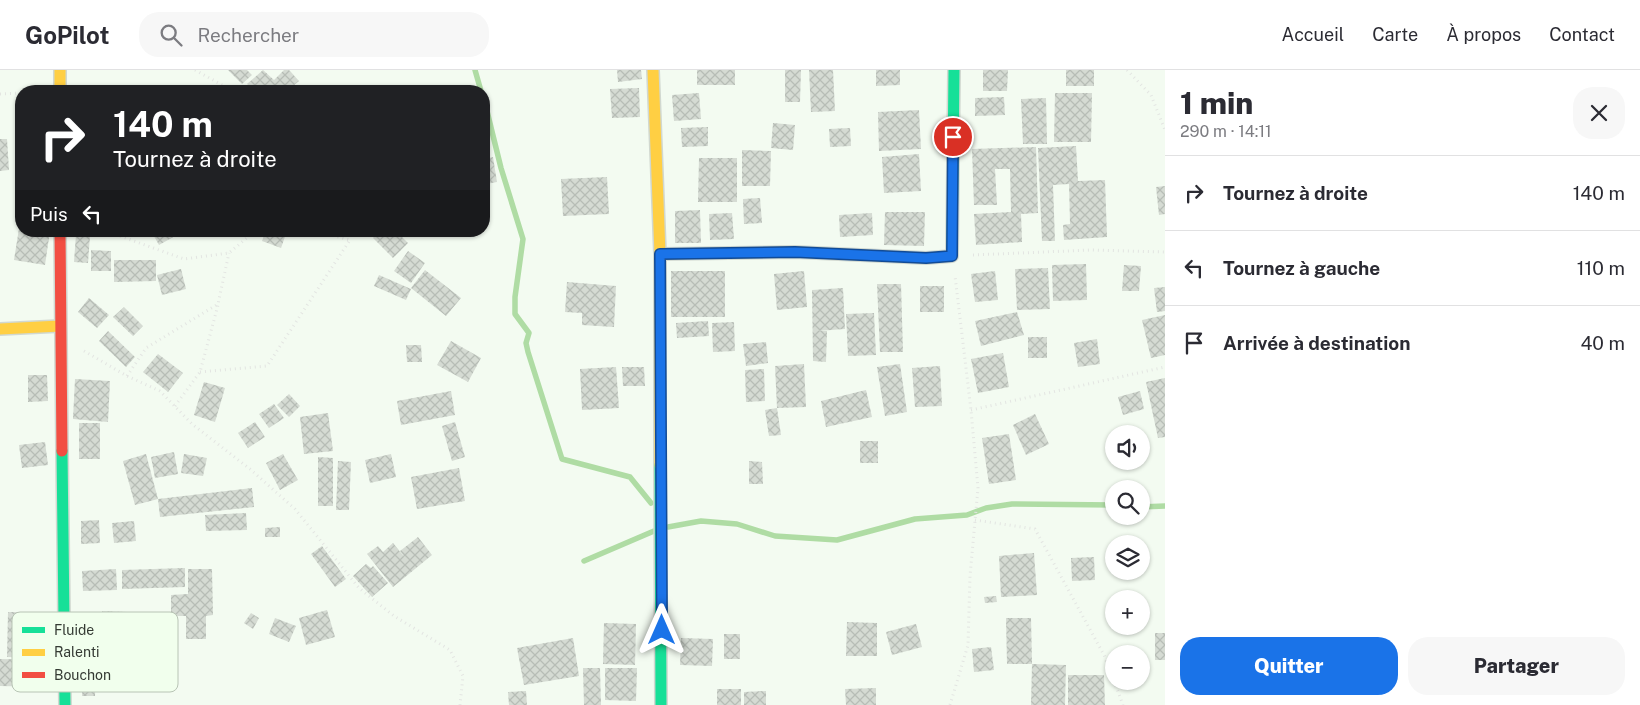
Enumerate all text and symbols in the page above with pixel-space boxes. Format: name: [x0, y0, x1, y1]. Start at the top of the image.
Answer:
search box: [139, 12, 489, 57]
text: GoPilot: [25, 21, 109, 49]
icon: search: [157, 21, 185, 49]
text: Rechercher: [197, 24, 299, 46]
text: Accueil: [1282, 24, 1344, 45]
text: Carte: [1372, 24, 1418, 45]
text: À propos: [1446, 24, 1521, 45]
text: Contact: [1549, 24, 1615, 45]
text: 1 min: [1180, 85, 1253, 121]
button: close: [1573, 87, 1625, 139]
text: 140 m: [113, 104, 213, 145]
icon: right: [30, 105, 95, 170]
pin: [932, 116, 974, 158]
text: 290 m · 14:11: [1180, 122, 1272, 141]
icon: arrive: [939, 123, 967, 151]
text: Tournez à droite: [113, 146, 277, 172]
icon: right: [1180, 179, 1208, 207]
text: Tournez à droite: [1223, 182, 1368, 204]
text: 140 m: [1573, 182, 1625, 204]
icon: left: [78, 200, 106, 228]
text: Puis: [30, 203, 68, 225]
icon: left: [1180, 254, 1208, 282]
text: Tournez à gauche: [1223, 257, 1380, 279]
text: 110 m: [1577, 257, 1625, 279]
icon: arrive: [1180, 329, 1208, 357]
text: Arrivée à destination: [1223, 332, 1411, 354]
text: 40 m: [1580, 332, 1625, 354]
map controls: [1105, 425, 1150, 690]
button: sound: [1105, 425, 1150, 470]
button: search: [1105, 480, 1150, 525]
button: layers: [1105, 535, 1150, 580]
button: +: [1105, 590, 1150, 635]
position arrow: [635, 603, 687, 655]
legend: [12, 612, 178, 692]
text: Fluide: [54, 622, 94, 638]
button: Quitter: [1180, 637, 1398, 695]
button: Partager: [1408, 637, 1625, 695]
text: Ralenti: [54, 644, 100, 660]
button: −: [1105, 645, 1150, 690]
text: Bouchon: [54, 667, 111, 683]

